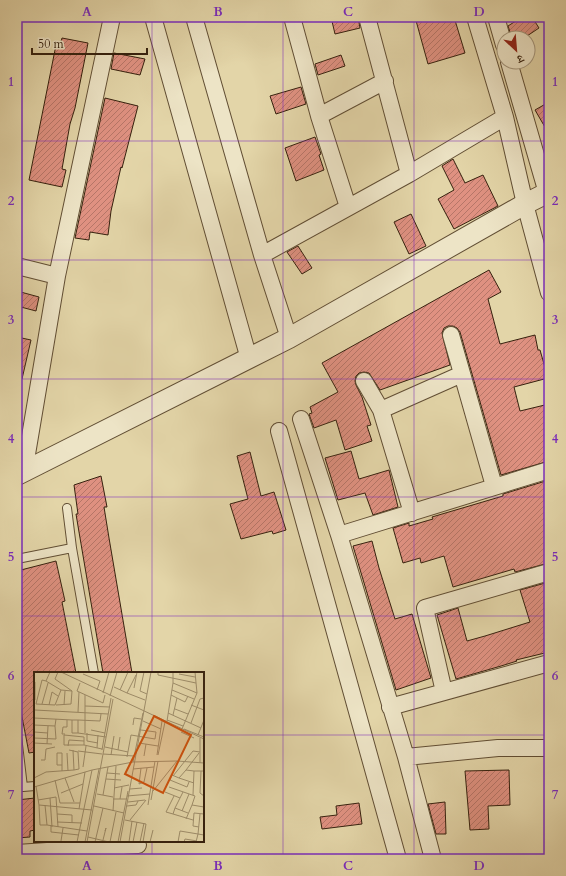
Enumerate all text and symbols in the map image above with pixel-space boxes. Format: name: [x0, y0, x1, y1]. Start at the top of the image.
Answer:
text: A: [82, 3, 92, 21]
text: B: [213, 3, 223, 21]
text: C: [343, 3, 353, 21]
text: D: [473, 3, 485, 21]
scale bar: [32, 30, 147, 56]
north arrow: [496, 30, 536, 70]
text: 50 m: [38, 36, 65, 52]
text: उ: [513, 50, 527, 67]
text: 1: [8, 73, 14, 91]
text: 1: [552, 73, 558, 91]
text: 2: [8, 192, 15, 210]
text: 2: [552, 192, 559, 210]
text: 3: [8, 311, 15, 329]
text: 3: [552, 311, 559, 329]
text: 4: [8, 430, 15, 448]
text: 4: [552, 430, 559, 448]
text: 5: [8, 548, 14, 566]
text: 5: [552, 548, 558, 566]
text: 6: [8, 667, 15, 685]
text: 6: [552, 667, 559, 685]
inset map: [34, 672, 204, 842]
text: 7: [8, 786, 15, 804]
text: 7: [552, 786, 559, 804]
text: A: [82, 857, 92, 875]
text: B: [213, 857, 223, 875]
text: C: [343, 857, 353, 875]
text: D: [473, 857, 485, 875]

